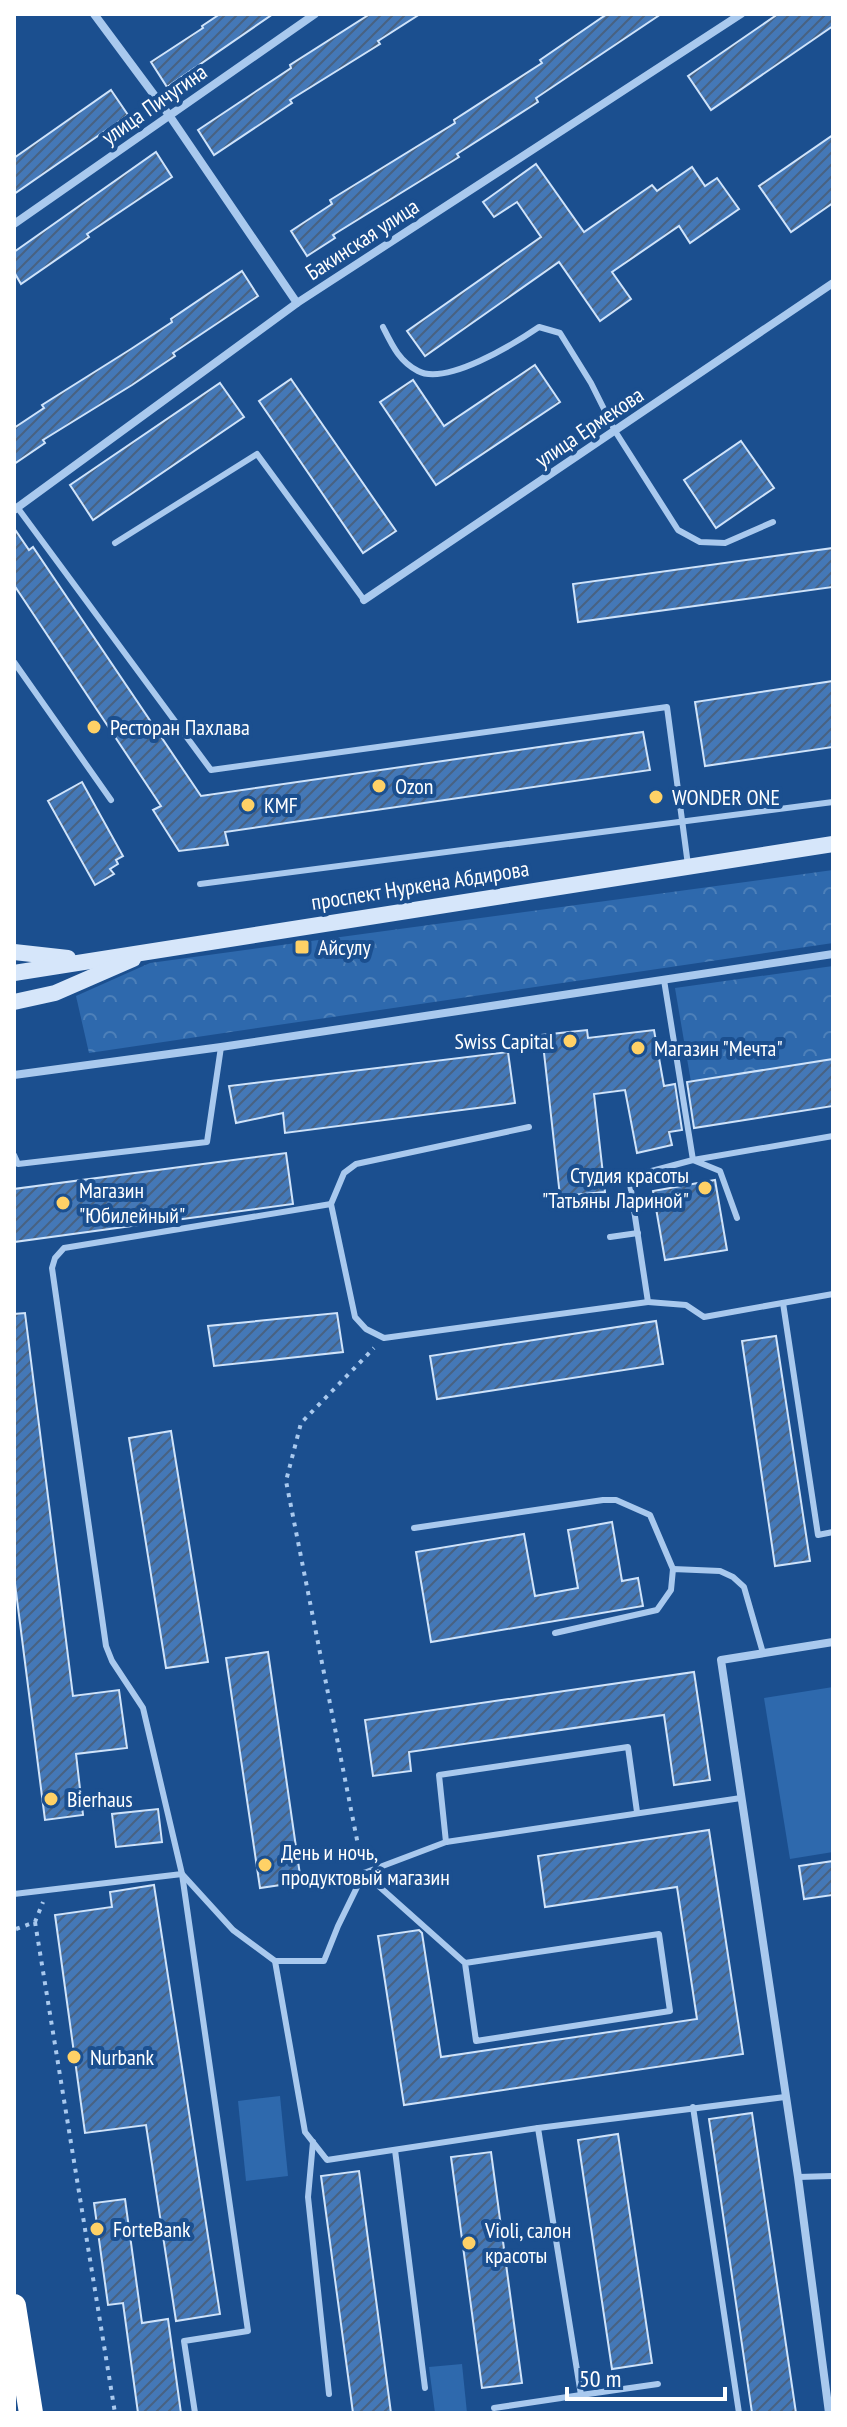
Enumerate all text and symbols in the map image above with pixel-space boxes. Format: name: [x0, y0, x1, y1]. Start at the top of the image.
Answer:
street label: улица Пичугина: [96, 57, 212, 151]
street label: Бакинская улица: [300, 192, 424, 286]
street label: улица Ермекова: [529, 380, 649, 474]
place label: Ресторан Пахлава: [110, 713, 250, 741]
marker: Ресторан Пахлава: [85, 718, 103, 736]
place label: Ozon: [395, 772, 434, 800]
marker: Ozon: [370, 777, 388, 795]
place label: WONDER ONE: [672, 783, 780, 811]
marker: WONDER ONE: [647, 788, 665, 806]
place label: KMF: [264, 791, 298, 819]
marker: KMF: [239, 796, 257, 814]
street label: проспект Нуркена Абдирова: [309, 854, 531, 916]
place label: Айсулу: [318, 933, 372, 961]
marker: Айсулу: [293, 938, 311, 956]
place label: Swiss Capital: [454, 1027, 555, 1055]
marker: Swiss Capital: [561, 1032, 579, 1050]
place label: Магазин "Мечта": [654, 1034, 783, 1062]
marker: Магазин "Мечта": [629, 1039, 647, 1057]
place label: Студия красоты "Татьяны Лариной": [542, 1161, 689, 1214]
place label: Магазин "Юбилейный": [79, 1176, 185, 1229]
marker: Студия красоты "Татьяны Лариной": [696, 1179, 714, 1197]
marker: Магазин "Юбилейный": [54, 1194, 72, 1212]
place label: Bierhaus: [67, 1785, 133, 1813]
marker: Bierhaus: [42, 1790, 60, 1808]
place label: День и ночь, продуктовый магазин: [281, 1838, 450, 1891]
marker: День и ночь, продуктовый магазин: [256, 1856, 274, 1874]
place label: Nurbank: [90, 2043, 154, 2071]
marker: Nurbank: [65, 2048, 83, 2066]
place label: ForteBank: [113, 2215, 191, 2243]
place label: Violi, салон красоты: [484, 2216, 571, 2269]
marker: ForteBank: [88, 2220, 106, 2238]
marker: Violi, салон красоты: [460, 2234, 478, 2252]
scale bar: [567, 2351, 725, 2401]
text: 50 m: [579, 2363, 621, 2394]

